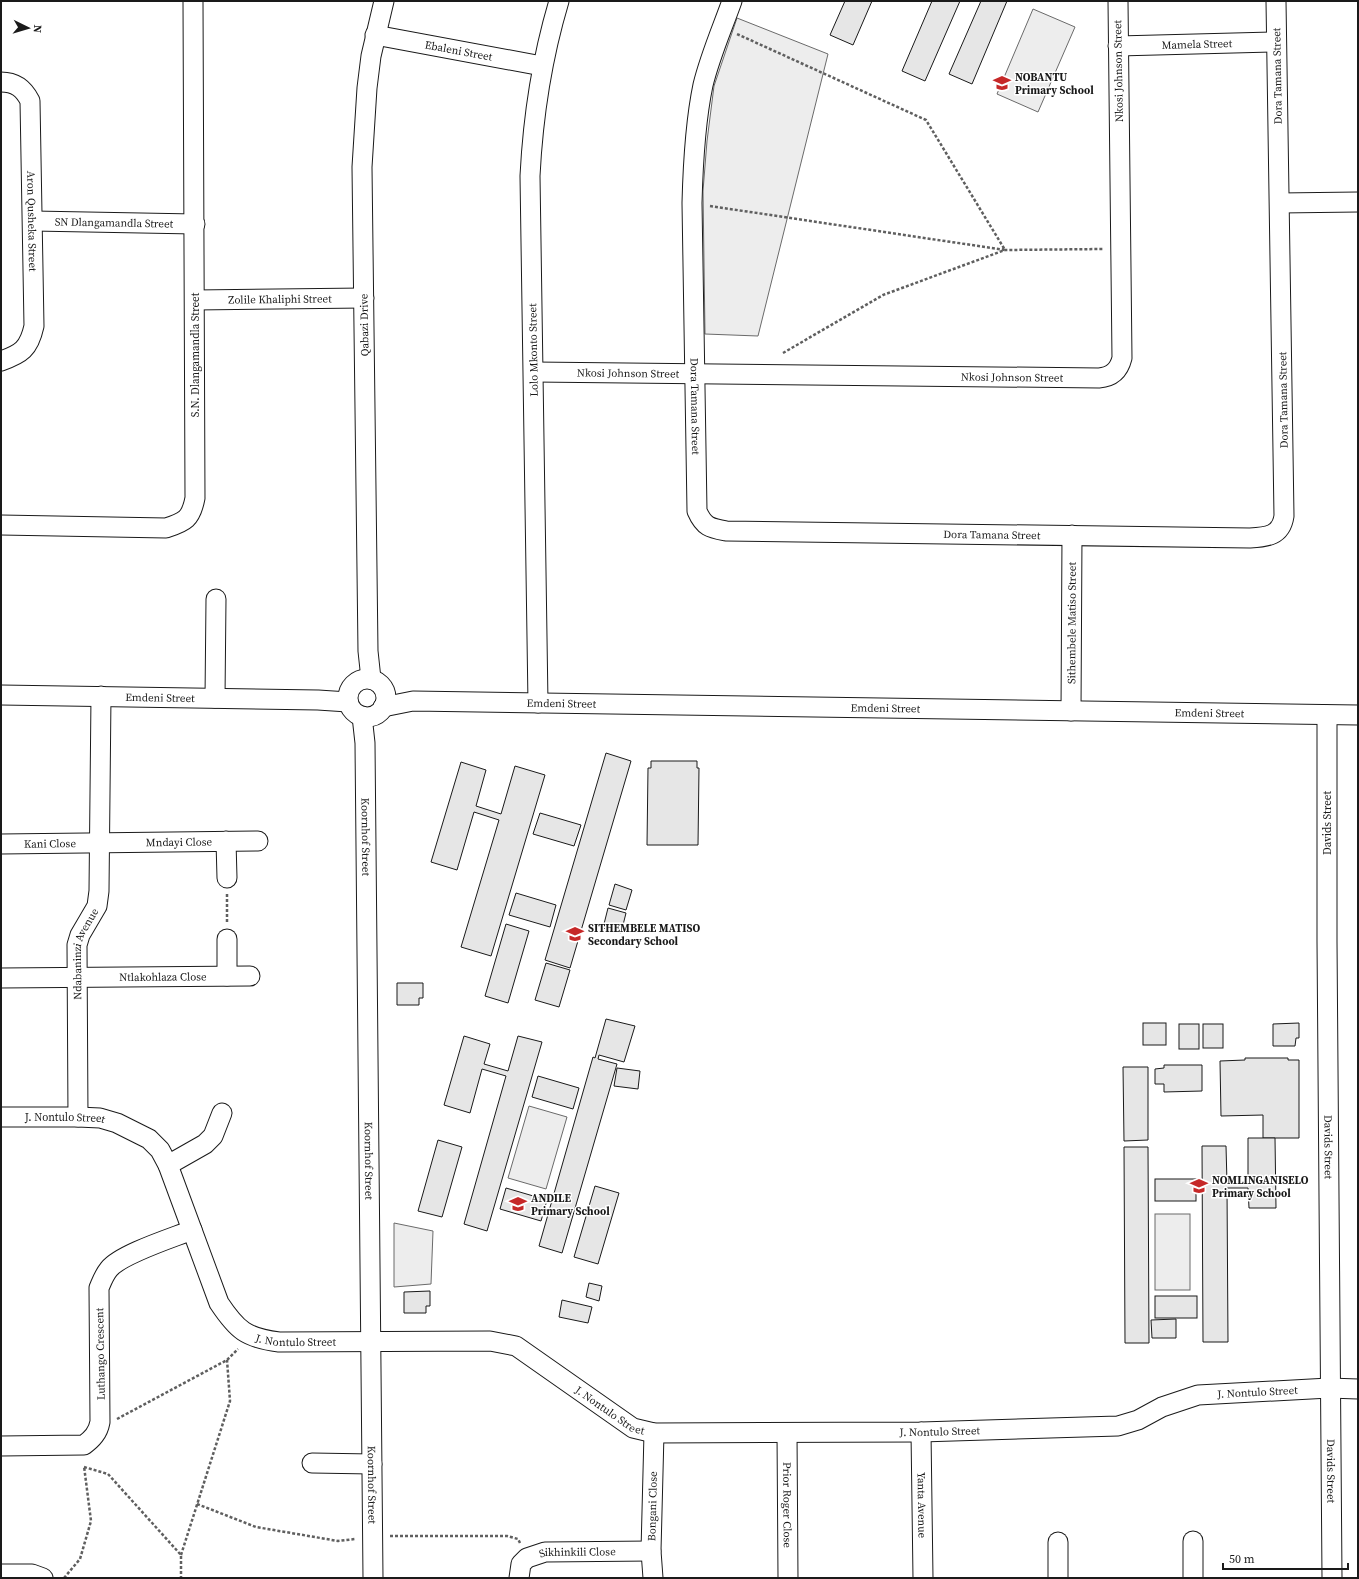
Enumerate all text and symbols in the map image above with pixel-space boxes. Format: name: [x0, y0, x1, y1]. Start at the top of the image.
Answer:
north arrow: [8, 8, 48, 48]
street label: Nkosi Johnson Street: [1110, 19, 1127, 122]
text: N: [30, 24, 45, 33]
street label: Dora Tamana Street: [1269, 27, 1286, 125]
street label: Mamela Street: [1162, 36, 1233, 53]
street label: Ebaleni Street: [423, 37, 494, 65]
place label: NOBANTU Primary School: [1015, 70, 1094, 98]
school or university icon: NOBANTU Primary School: [992, 73, 1012, 93]
street label: Aron Qusheka Street: [23, 171, 40, 272]
street label: SN Dlangamandla Street: [55, 214, 174, 232]
street label: Zolile Khaliphi Street: [228, 291, 332, 308]
street label: S.N. Dlangamandla Street: [188, 292, 203, 417]
street label: Qabazi Drive: [356, 293, 373, 356]
street label: Lolo Mkonto Street: [525, 303, 542, 397]
street label: Dora Tamana Street: [1275, 351, 1292, 449]
street label: Dora Tamana Street: [687, 358, 703, 455]
street label: Nkosi Johnson Street: [577, 365, 680, 382]
street label: Nkosi Johnson Street: [961, 370, 1064, 386]
street label: Dora Tamana Street: [943, 527, 1041, 543]
street label: Sithembele Matiso Street: [1064, 562, 1080, 684]
street label: Emdeni Street: [125, 690, 195, 706]
street label: Emdeni Street: [527, 696, 597, 712]
street label: Emdeni Street: [851, 700, 921, 717]
street label: Emdeni Street: [1174, 705, 1245, 721]
street label: Davids Street: [1320, 791, 1335, 855]
street label: Koornhof Street: [358, 798, 373, 876]
street label: Mndayi Close: [146, 835, 213, 850]
street label: Kani Close: [24, 836, 76, 852]
street label: Ndabaninzi Avenue: [70, 905, 102, 1000]
place label: SITHEMBELE MATISO Secondary School: [588, 921, 700, 949]
school or university icon: SITHEMBELE MATISO Secondary School: [565, 924, 585, 944]
street label: Ntlakohlaza Close: [119, 969, 207, 985]
street label: J. Nontulo Street: [24, 1110, 107, 1127]
street label: Davids Street: [1320, 1115, 1336, 1180]
street label: Koornhof Street: [361, 1122, 376, 1200]
place label: NOMLINGANISELO Primary School: [1212, 1173, 1309, 1201]
school or university icon: NOMLINGANISELO Primary School: [1189, 1176, 1209, 1196]
place label: ANDILE Primary School: [531, 1191, 610, 1219]
school or university icon: ANDILE Primary School: [508, 1194, 528, 1214]
street label: Luthango Crescent: [92, 1307, 109, 1400]
street label: J. Nontulo Street: [253, 1330, 336, 1350]
street label: J. Nontulo Street: [571, 1382, 646, 1439]
street label: J. Nontulo Street: [1216, 1383, 1299, 1402]
street label: J. Nontulo Street: [899, 1423, 981, 1440]
street label: Davids Street: [1323, 1439, 1338, 1504]
street label: Koornhof Street: [364, 1446, 379, 1524]
street label: Prior Roger Close: [779, 1462, 795, 1548]
street label: Bongani Close: [644, 1471, 661, 1541]
street label: Yanta Avenue: [914, 1472, 929, 1539]
street label: Sikhinkili Close: [537, 1544, 616, 1561]
scale bar: [1223, 1545, 1348, 1571]
text: 50 m: [1229, 1551, 1255, 1567]

